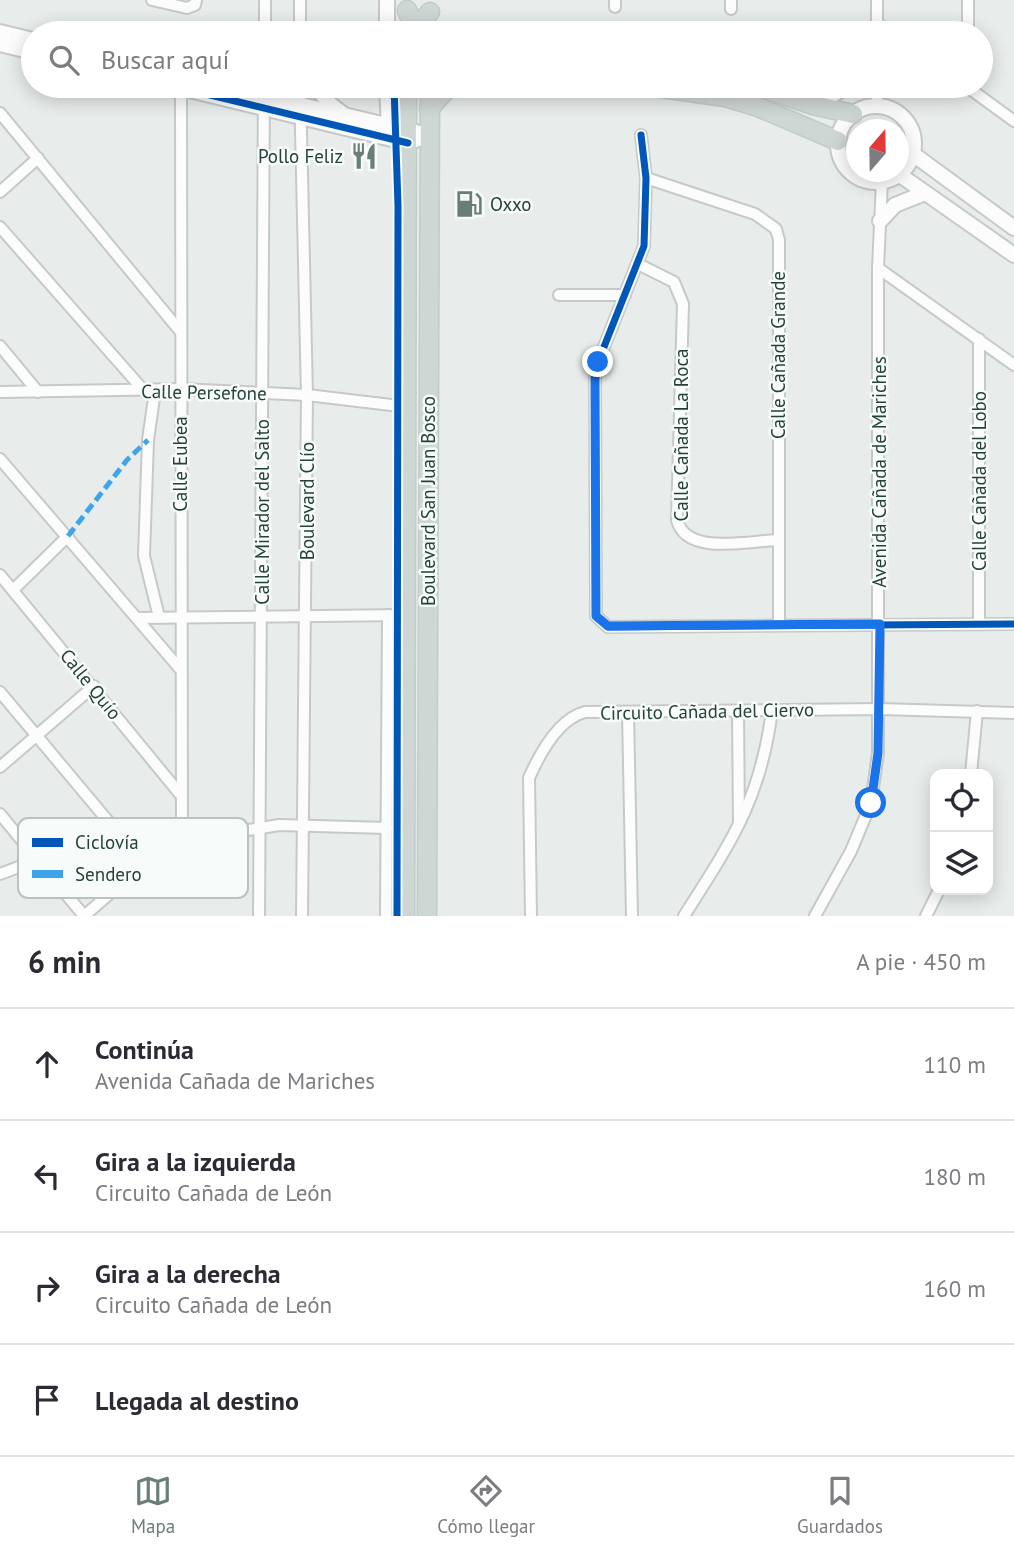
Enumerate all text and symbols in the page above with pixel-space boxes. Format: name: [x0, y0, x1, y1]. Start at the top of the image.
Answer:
search box: [21, 21, 993, 98]
icon: search: [45, 41, 83, 79]
text: Buscar aquí: [101, 43, 229, 76]
north arrow: [846, 119, 909, 182]
restaurant icon: Pollo Feliz: [349, 141, 379, 171]
place label: Pollo Feliz: [258, 144, 343, 168]
fuel station icon: Oxxo: [454, 189, 484, 219]
place label: Oxxo: [490, 192, 531, 216]
street label: Calle Cañada Grande: [766, 271, 790, 439]
route end: [582, 346, 613, 377]
street label: Calle Cañada La Roca: [669, 349, 693, 521]
street label: Avenida Cañada de Mariches: [867, 356, 891, 588]
street label: Calle Persefone: [141, 379, 267, 405]
street label: Calle Cañada del Lobo: [967, 391, 991, 571]
street label: Boulevard San Juan Bosco: [416, 396, 440, 606]
street label: Calle Eubea: [168, 416, 192, 512]
street label: Calle Mirador del Salto: [250, 419, 274, 605]
street label: Boulevard Clío: [295, 442, 319, 560]
street label: Calle Quío: [55, 644, 127, 724]
street label: Circuito Cañada del Ciervo: [600, 697, 814, 725]
map controls: [930, 769, 993, 895]
button: locate: [930, 769, 993, 832]
route start: [855, 787, 886, 818]
legend: [18, 818, 248, 898]
text: Ciclovía: [75, 830, 139, 854]
button: layers: [930, 832, 993, 895]
text: Sendero: [75, 862, 142, 886]
text: 6 min: [28, 942, 101, 981]
text: A pie · 450 m: [856, 947, 986, 976]
text: Continúa: [95, 1033, 194, 1066]
icon: ahead: [28, 1045, 66, 1083]
text: 110 m: [924, 1050, 986, 1079]
text: Avenida Cañada de Mariches: [95, 1066, 375, 1095]
text: Gira a la izquierda: [95, 1145, 296, 1178]
icon: left: [28, 1157, 66, 1195]
text: 180 m: [924, 1162, 986, 1191]
text: Circuito Cañada de León: [95, 1178, 332, 1207]
text: Gira a la derecha: [95, 1257, 281, 1290]
icon: right: [28, 1269, 66, 1307]
text: 160 m: [924, 1274, 986, 1303]
text: Circuito Cañada de León: [95, 1290, 332, 1319]
icon: arrive: [28, 1381, 66, 1419]
text: Llegada al destino: [95, 1384, 299, 1417]
tab: Mapa: [131, 1472, 175, 1538]
tab: Cómo llegar: [437, 1472, 535, 1538]
tab: Guardados: [797, 1472, 883, 1538]

